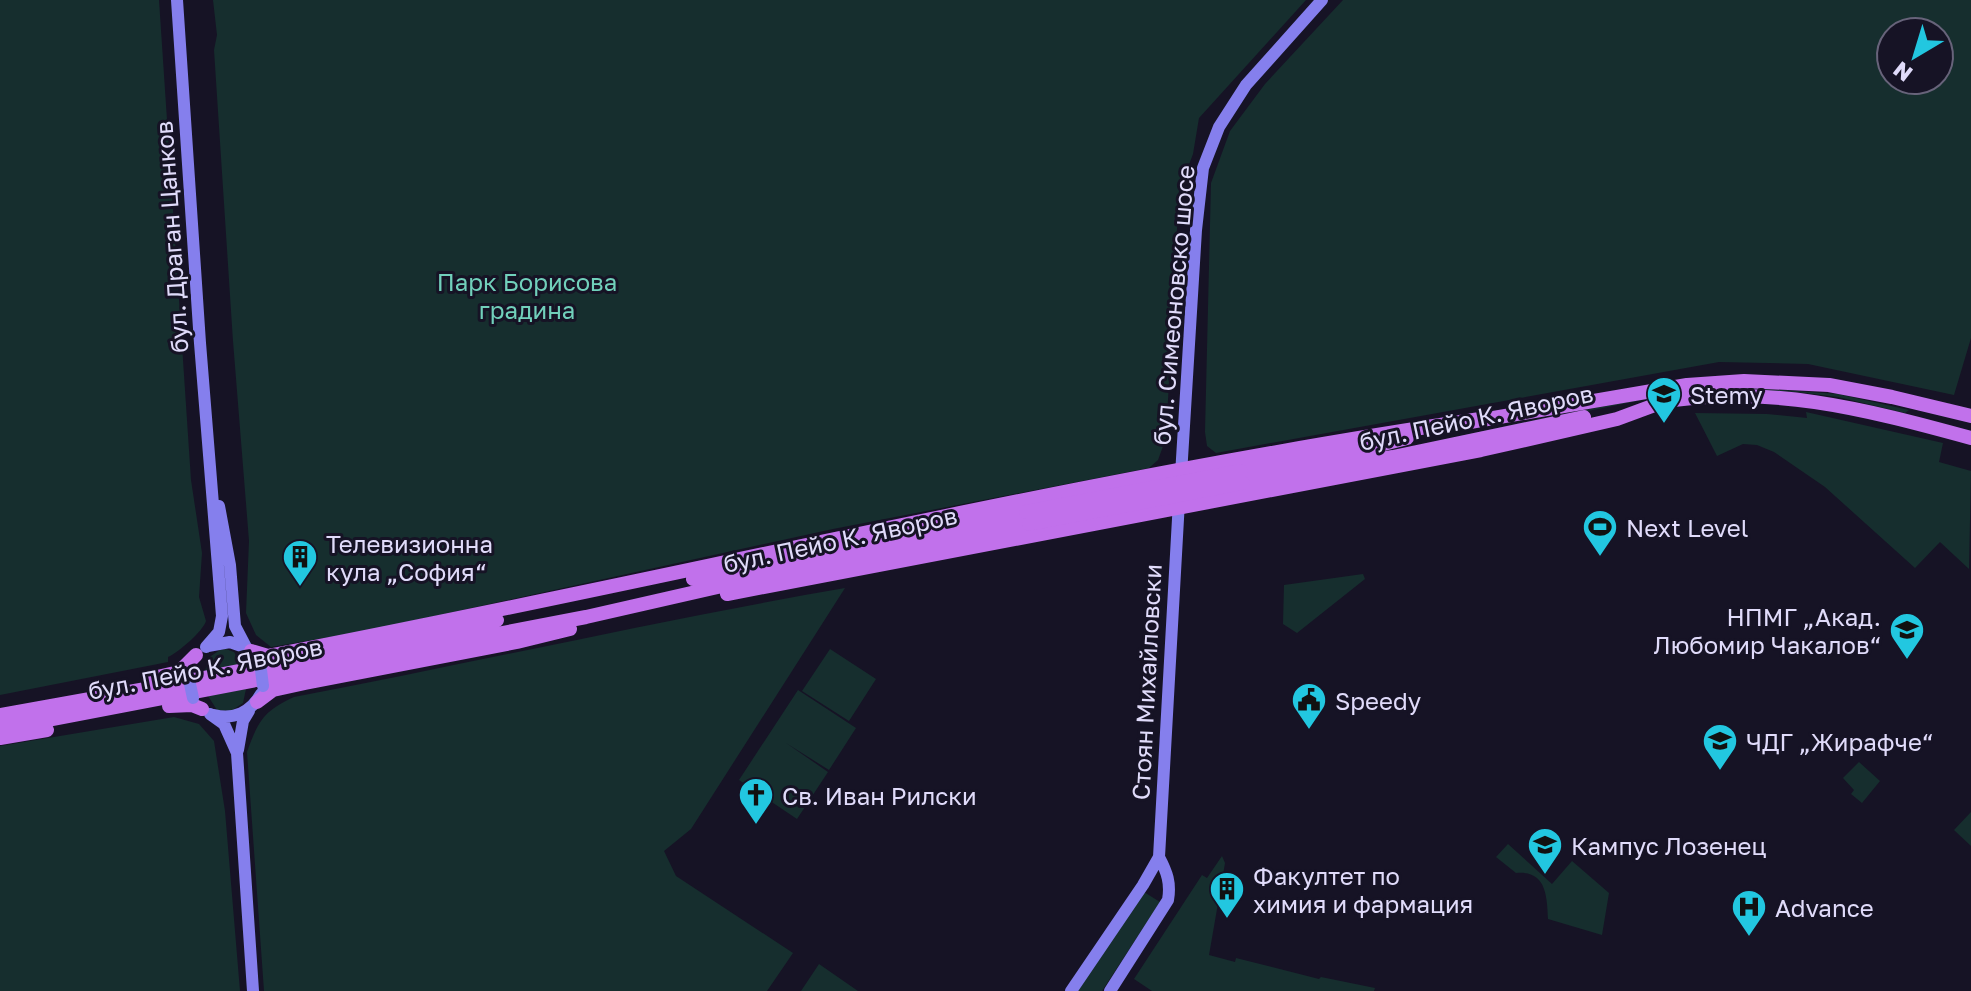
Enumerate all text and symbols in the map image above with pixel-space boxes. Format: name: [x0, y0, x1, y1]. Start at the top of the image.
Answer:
north arrow: [1875, 16, 1955, 96]
text: N: [1887, 56, 1917, 88]
street label: бул. Драган Цанков: [148, 120, 194, 354]
street label: бул. Симеоновско шосе: [1146, 164, 1200, 446]
park label: Парк Борисова градина: [437, 267, 617, 324]
school or university icon: Stemy: [1645, 375, 1683, 425]
street label: бул. Пейо К. Яворов: [1357, 378, 1595, 456]
place label: Stemy: [1690, 380, 1763, 409]
street label: бул. Пейо К. Яворов: [721, 500, 959, 578]
sports icon: Next Level: [1581, 508, 1619, 558]
place label: Next Level: [1626, 513, 1748, 542]
place label: Телевизионна кула „София“: [326, 529, 493, 586]
building icon: Телевизионна кула „София“: [281, 538, 319, 588]
street label: Стоян Михайловски: [1125, 563, 1167, 801]
place label: НПМГ „Акад. Любомир Чакалов“: [1654, 602, 1881, 659]
school or university icon: НПМГ „Акад. Любомир Чакалов“: [1888, 611, 1926, 661]
street label: бул. Пейо К. Яворов: [85, 631, 325, 705]
public building icon: Speedy: [1290, 681, 1328, 731]
place label: Speedy: [1335, 686, 1421, 715]
school or university icon: ЧДГ „Жирафче“: [1701, 722, 1739, 772]
place label: ЧДГ „Жирафче“: [1746, 727, 1933, 756]
church icon: Св. Иван Рилски: [737, 776, 775, 826]
place label: Св. Иван Рилски: [782, 781, 977, 810]
school or university icon: Кампус Лозенец: [1526, 826, 1564, 876]
place label: Кампус Лозенец: [1571, 831, 1766, 860]
place label: Факултет по химия и фармация: [1253, 861, 1473, 918]
building icon: Факултет по химия и фармация: [1208, 870, 1246, 920]
hospital icon: Advance: [1730, 888, 1768, 938]
place label: Advance: [1775, 893, 1874, 922]

